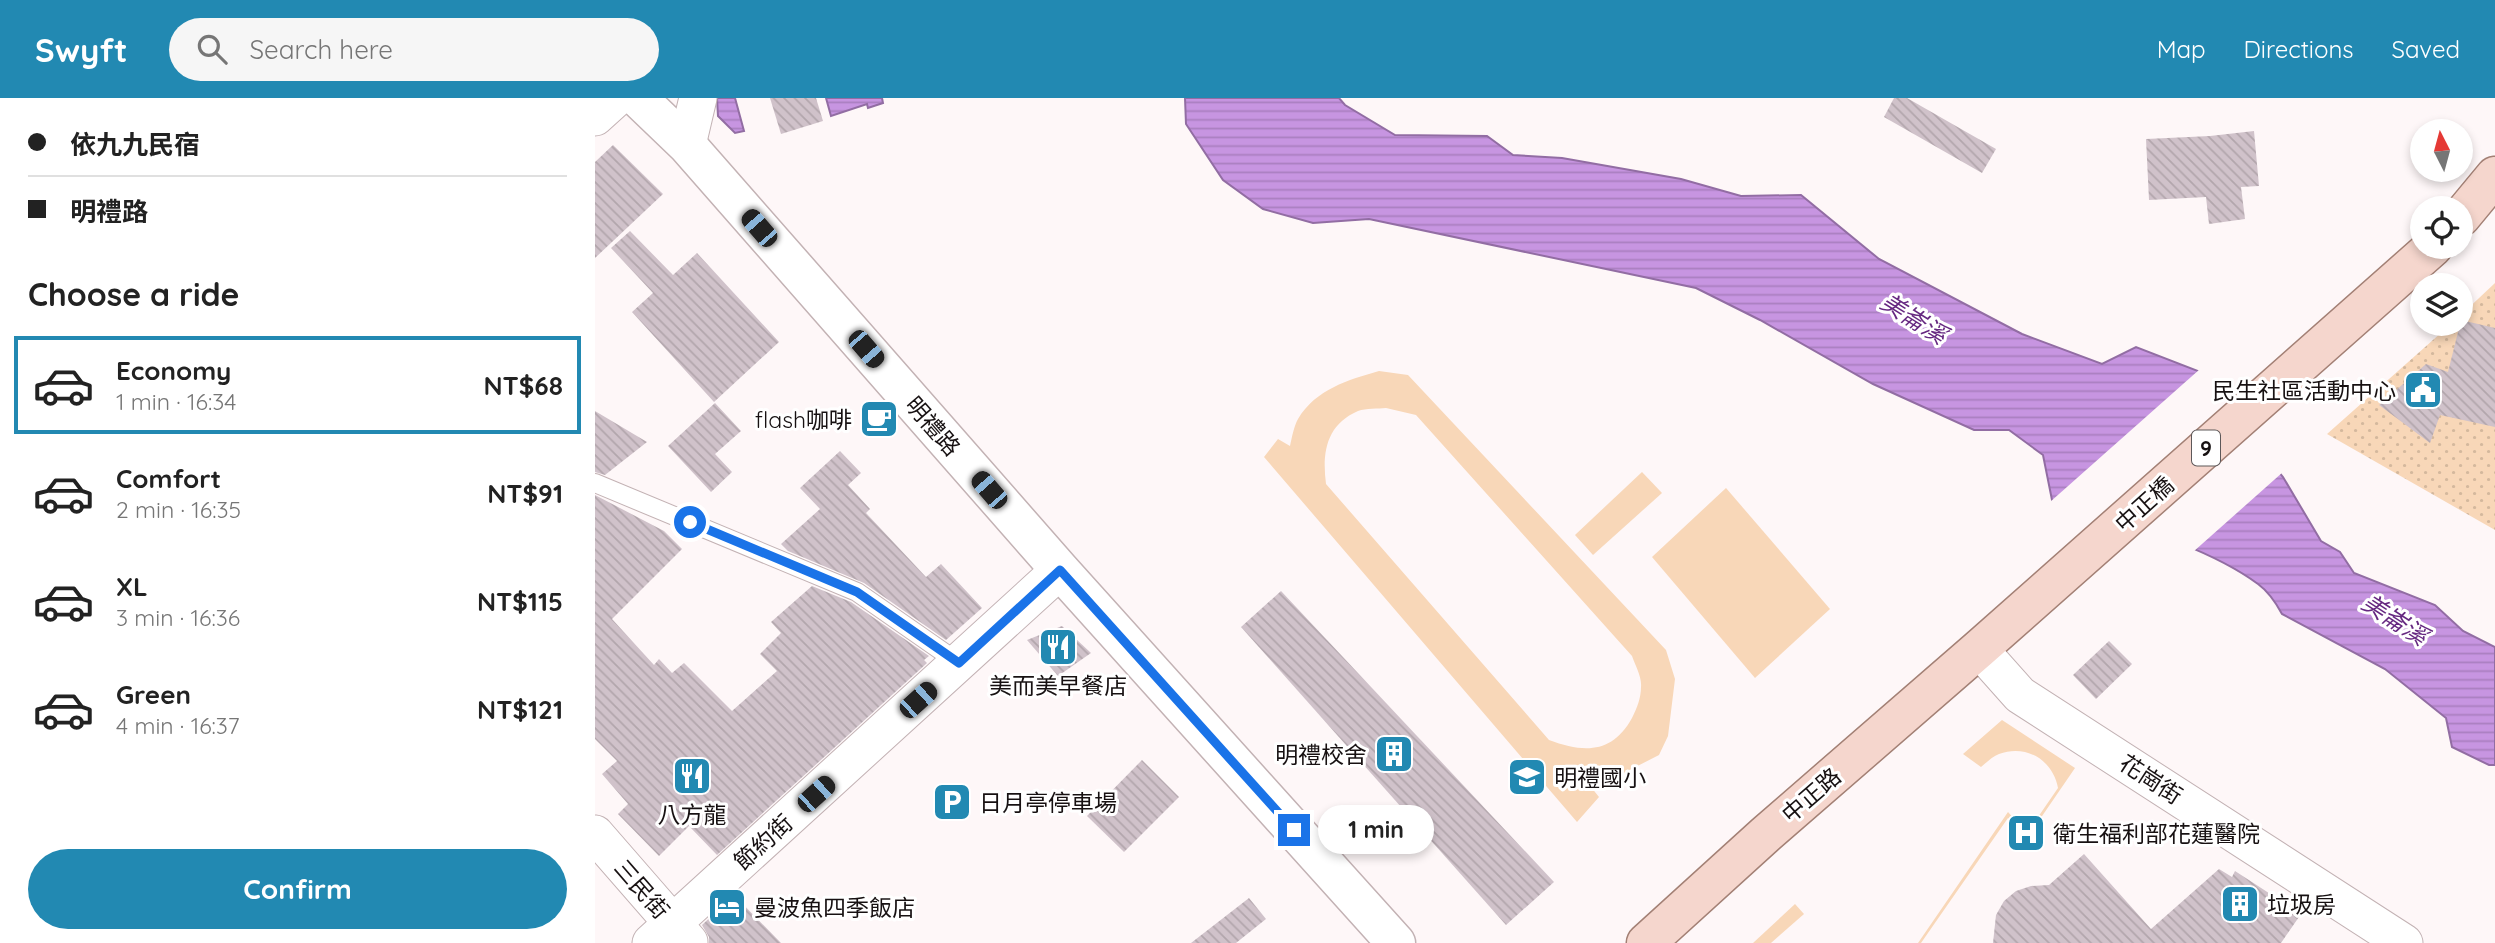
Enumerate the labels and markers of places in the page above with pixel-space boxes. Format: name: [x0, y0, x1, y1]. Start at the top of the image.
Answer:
public building icon: 民生社區活動中心: [2402, 369, 2444, 411]
place label: 民生社區活動中心: [2212, 376, 2396, 405]
cafe icon: flash咖啡: [858, 398, 900, 440]
place label: flash咖啡: [755, 405, 852, 434]
restaurant icon: 美而美早餐店: [1037, 626, 1079, 668]
place label: 美而美早餐店: [989, 671, 1127, 700]
building icon: 明禮校舍: [1373, 733, 1415, 775]
place label: 明禮校舍: [1275, 740, 1367, 769]
restaurant icon: 八方龍: [671, 755, 713, 797]
school or university icon: 明禮國小: [1506, 756, 1548, 798]
place label: 明禮國小: [1554, 763, 1646, 792]
parking icon: 日月亭停車場: [931, 781, 973, 823]
place label: 日月亭停車場: [979, 788, 1117, 817]
place label: 八方龍: [658, 800, 727, 829]
hospital icon: 衛生福利部花蓮醫院: [2005, 812, 2047, 854]
place label: 衛生福利部花蓮醫院: [2053, 819, 2260, 848]
building icon: 垃圾房: [2219, 883, 2261, 925]
hotel icon: 曼波魚四季飯店: [706, 886, 748, 928]
place label: 垃圾房: [2267, 890, 2336, 919]
place label: 曼波魚四季飯店: [754, 893, 915, 922]

